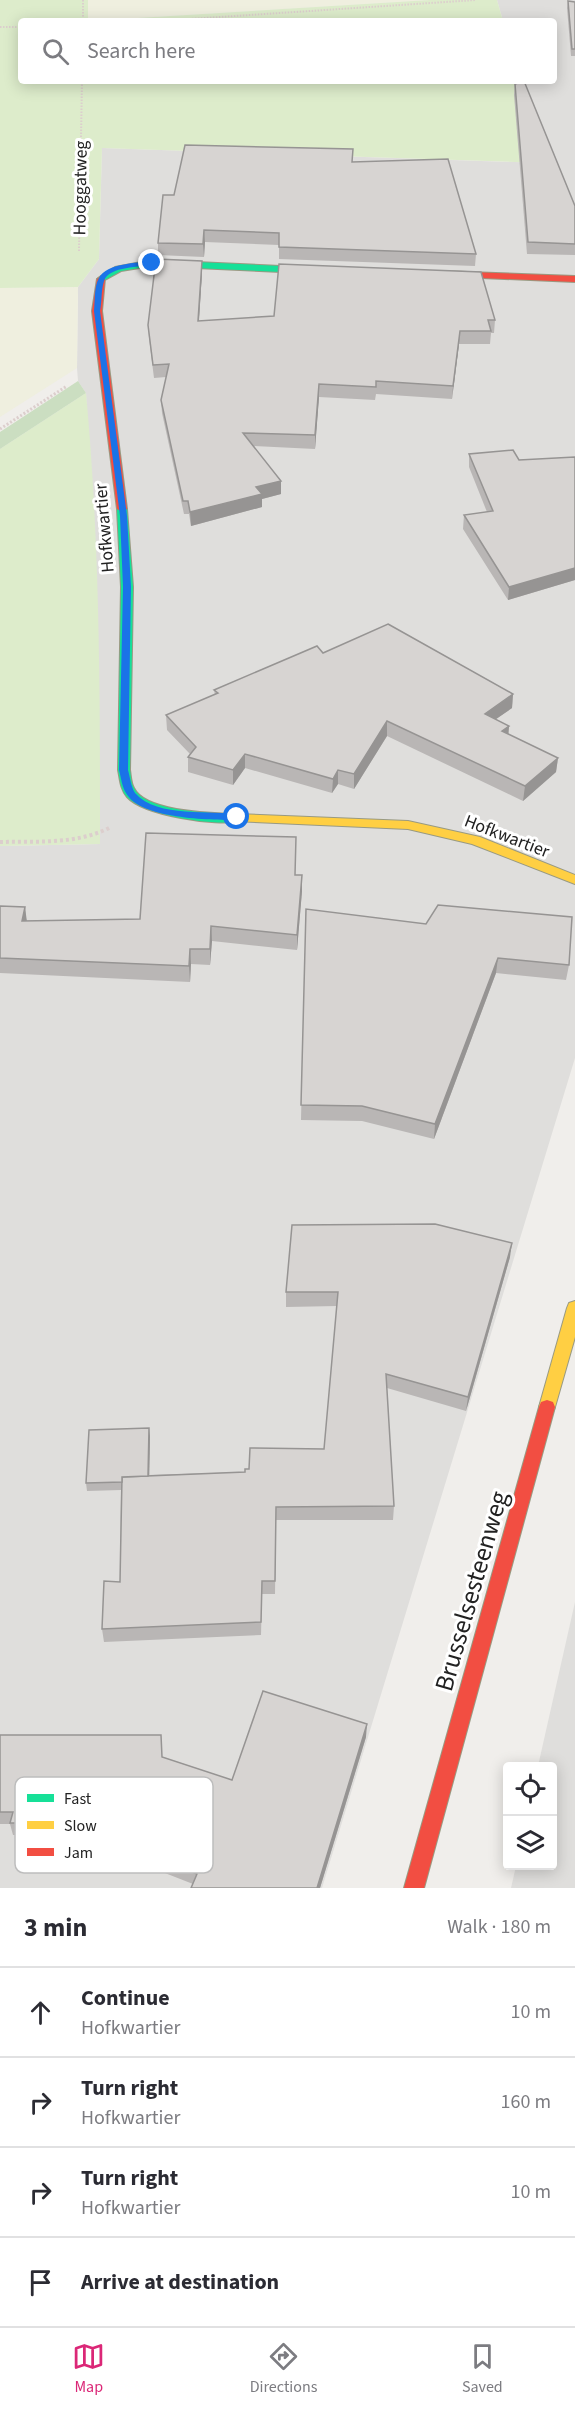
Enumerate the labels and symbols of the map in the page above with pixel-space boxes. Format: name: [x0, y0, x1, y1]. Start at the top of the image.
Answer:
street label: Hooggatweg: [67, 140, 94, 236]
route end: [138, 249, 164, 275]
street label: Hofkwartier: [88, 482, 121, 574]
route start: [223, 803, 249, 829]
street label: Hofkwartier: [461, 809, 554, 864]
street label: Brusselsesteenweg: [425, 1487, 518, 1696]
legend: [15, 1777, 213, 1873]
text: Fast: [64, 1788, 92, 1810]
text: Slow: [64, 1815, 97, 1837]
text: Jam: [64, 1842, 93, 1864]

